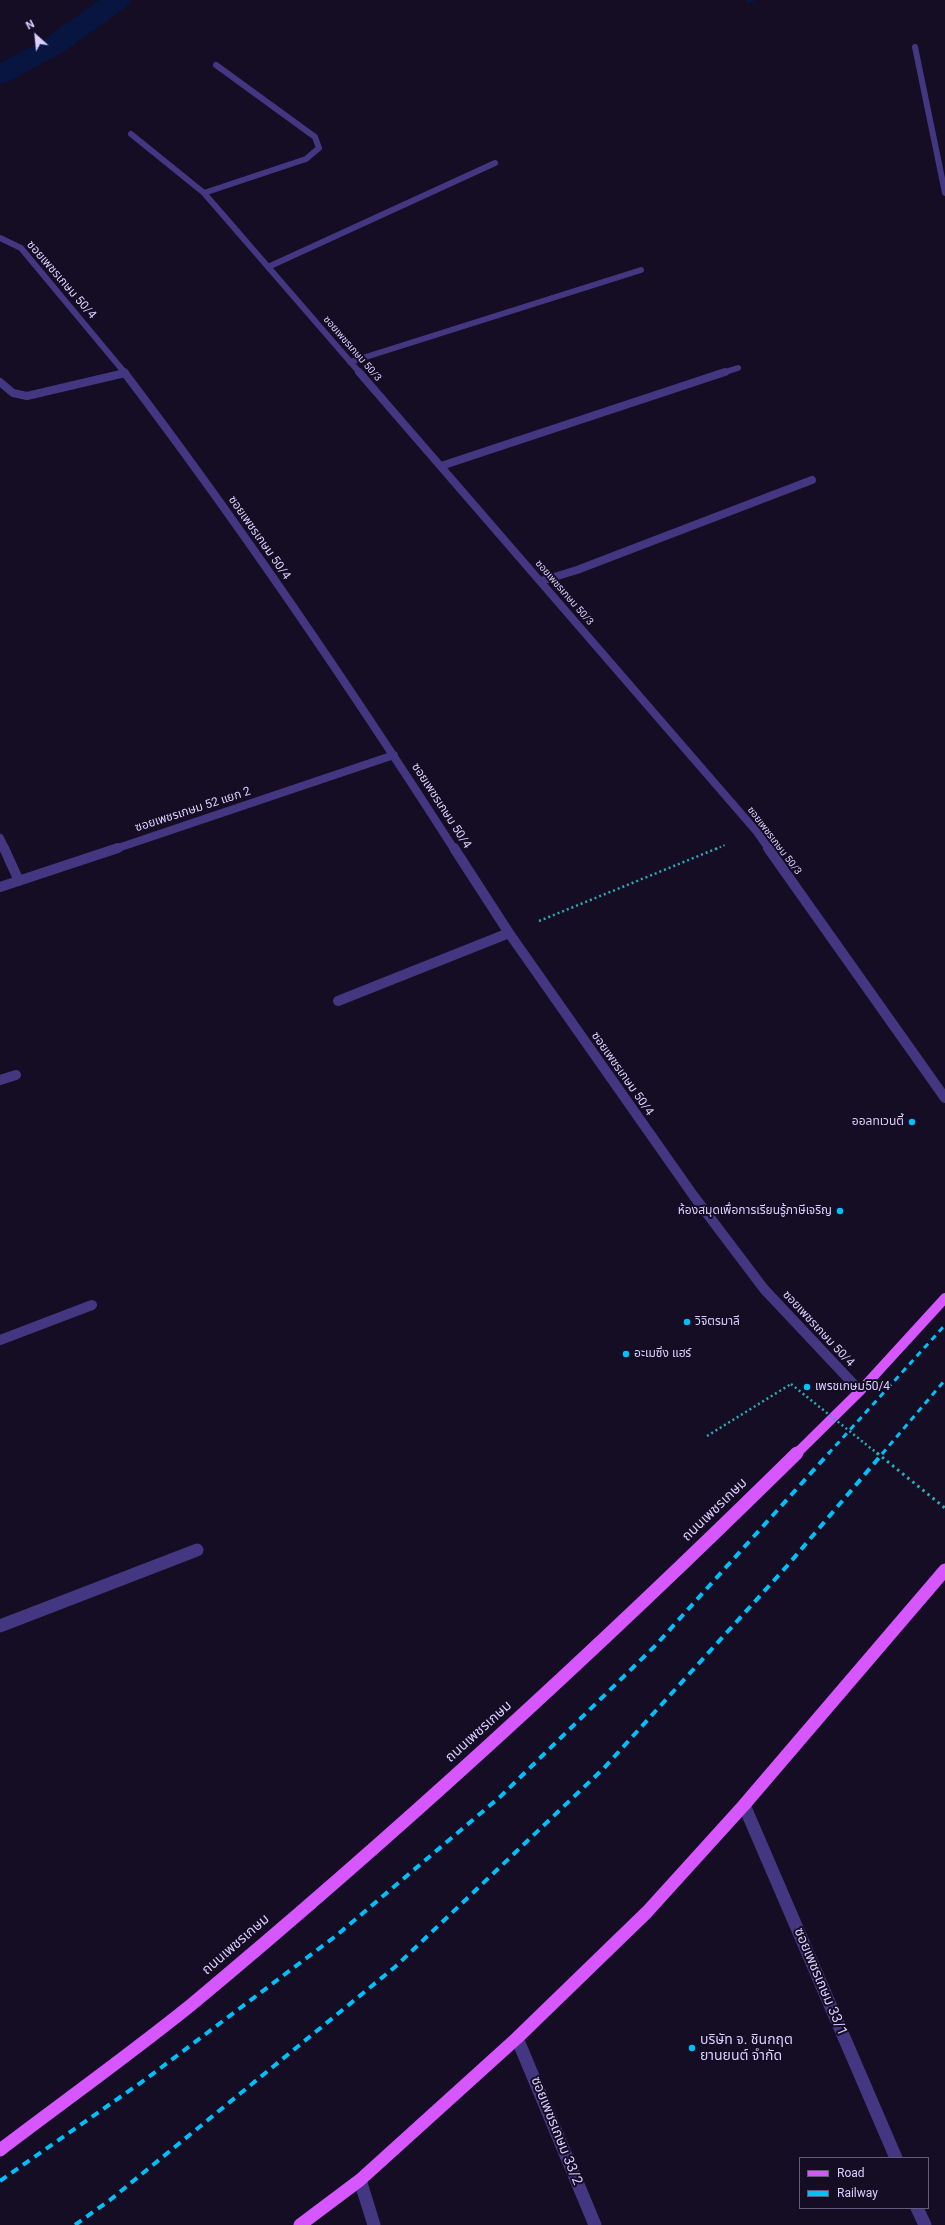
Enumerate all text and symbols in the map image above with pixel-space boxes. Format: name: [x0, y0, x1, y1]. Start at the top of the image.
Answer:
north arrow: [16, 16, 56, 56]
text: N: [24, 17, 37, 32]
street label: ซอยเพชรเกษม 50/4: [23, 238, 99, 322]
street label: ซอยเพชรเกษม 50/3: [320, 314, 384, 384]
street label: ซอยเพชรเกษม 50/4: [225, 493, 293, 583]
street label: ซอยเพชรเกษม 50/3: [532, 558, 596, 628]
street label: ซอยเพชรเกษม 50/4: [408, 761, 474, 851]
street label: ซอยเพชรเกษม 52 แยก 2: [133, 785, 253, 835]
street label: ซอยเพชรเกษม 50/3: [744, 805, 804, 877]
street label: ซอยเพชรเกษม 50/4: [588, 1029, 656, 1119]
place label: ออลทเวนตี้: [852, 1115, 904, 1129]
marker: ออลทเวนตี้: [907, 1117, 917, 1127]
place label: ห้องสมุดเพื่อการเรียนรู้ภาษีเจริญ: [678, 1204, 832, 1218]
marker: ห้องสมุดเพื่อการเรียนรู้ภาษีเจริญ: [835, 1206, 845, 1216]
street label: ซอยเพชรเกษม 50/4: [779, 1288, 857, 1370]
place label: วิจิตรมาลี: [695, 1315, 740, 1329]
marker: วิจิตรมาลี: [682, 1317, 692, 1327]
place label: อะเมซิ่ง แฮร์: [634, 1347, 691, 1361]
marker: อะเมซิ่ง แฮร์: [621, 1349, 631, 1359]
place label: เพรชเกษม50/4: [815, 1380, 890, 1394]
marker: เพรชเกษม50/4: [802, 1382, 812, 1392]
street label: ถนนเพชรเกษม: [679, 1475, 751, 1545]
street label: ถนนเพชรเกษม: [442, 1698, 516, 1766]
street label: ถนนเพชรเกษม: [199, 1911, 273, 1979]
street label: ซอยเพชรเกษม 33/1: [790, 1926, 850, 2038]
place label: บริษัท จ. ชินกฤต ยานยนต์ จำกัด: [700, 2032, 793, 2064]
marker: บริษัท จ. ชินกฤต ยานยนต์ จำกัด: [687, 2043, 697, 2053]
street label: ซอยเพชรเกษม 33/2: [527, 2074, 585, 2188]
legend: [799, 2157, 929, 2209]
text: Road: [837, 2166, 865, 2180]
text: Railway: [837, 2186, 878, 2200]

